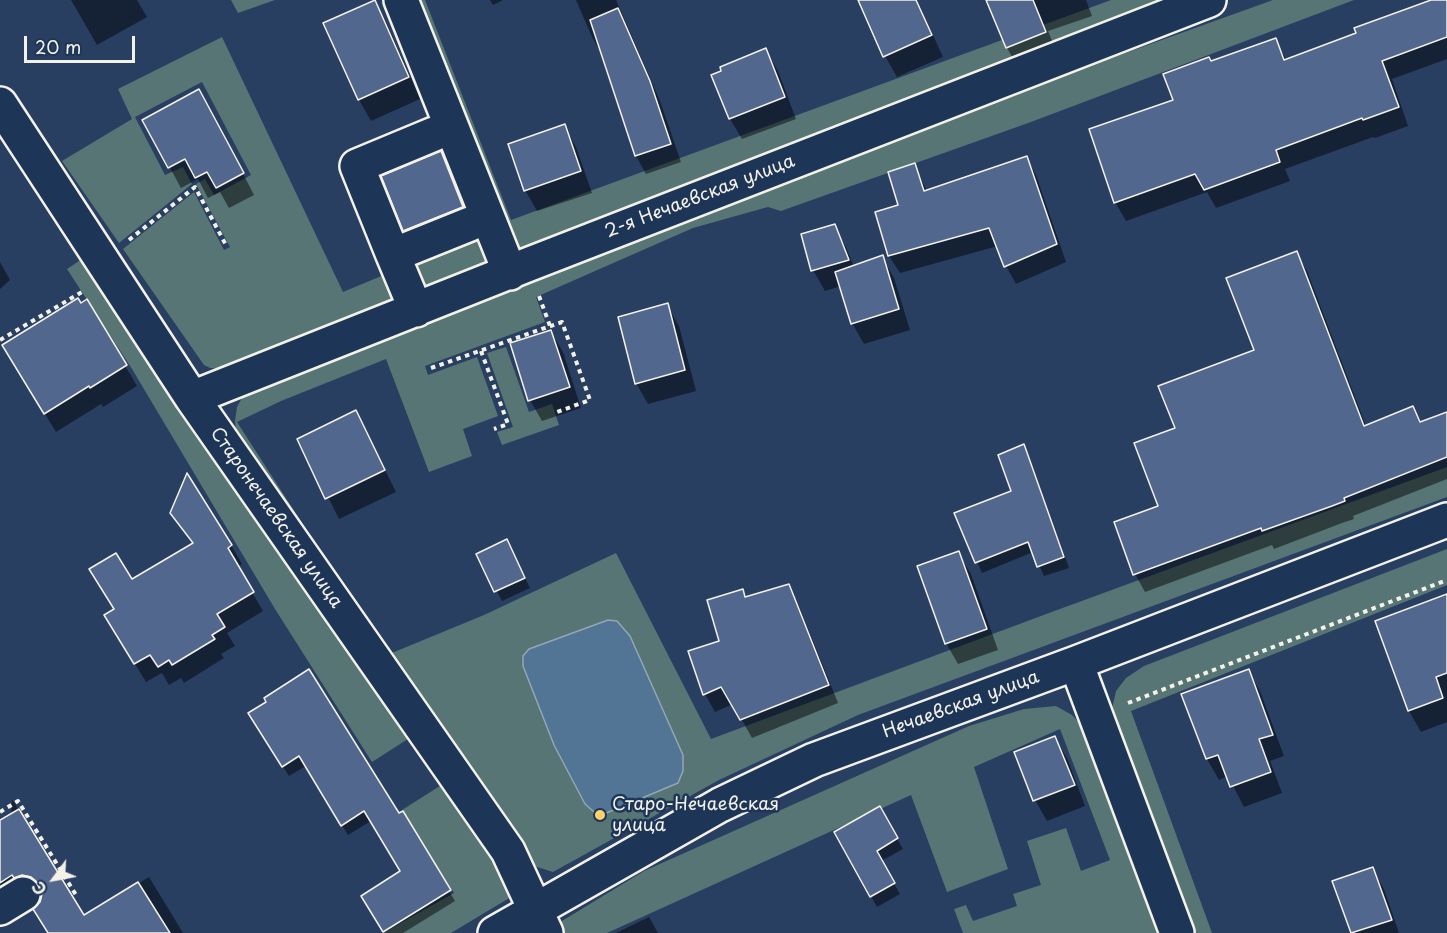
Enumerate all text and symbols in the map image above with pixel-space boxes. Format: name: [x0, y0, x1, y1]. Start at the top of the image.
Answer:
scale bar: [27, 24, 138, 62]
text: 20 m: [35, 33, 81, 60]
street label: 2-я Нечаевская улица: [602, 151, 798, 243]
street label: Старонечаевская улица: [205, 423, 347, 613]
street label: Нечаевская улица: [880, 667, 1042, 743]
place label: Старо-Нечаевская улица: [612, 794, 779, 836]
marker: Старо-Нечаевская улица: [593, 808, 607, 822]
north arrow: [24, 849, 84, 909]
text: С: [25, 877, 52, 900]

